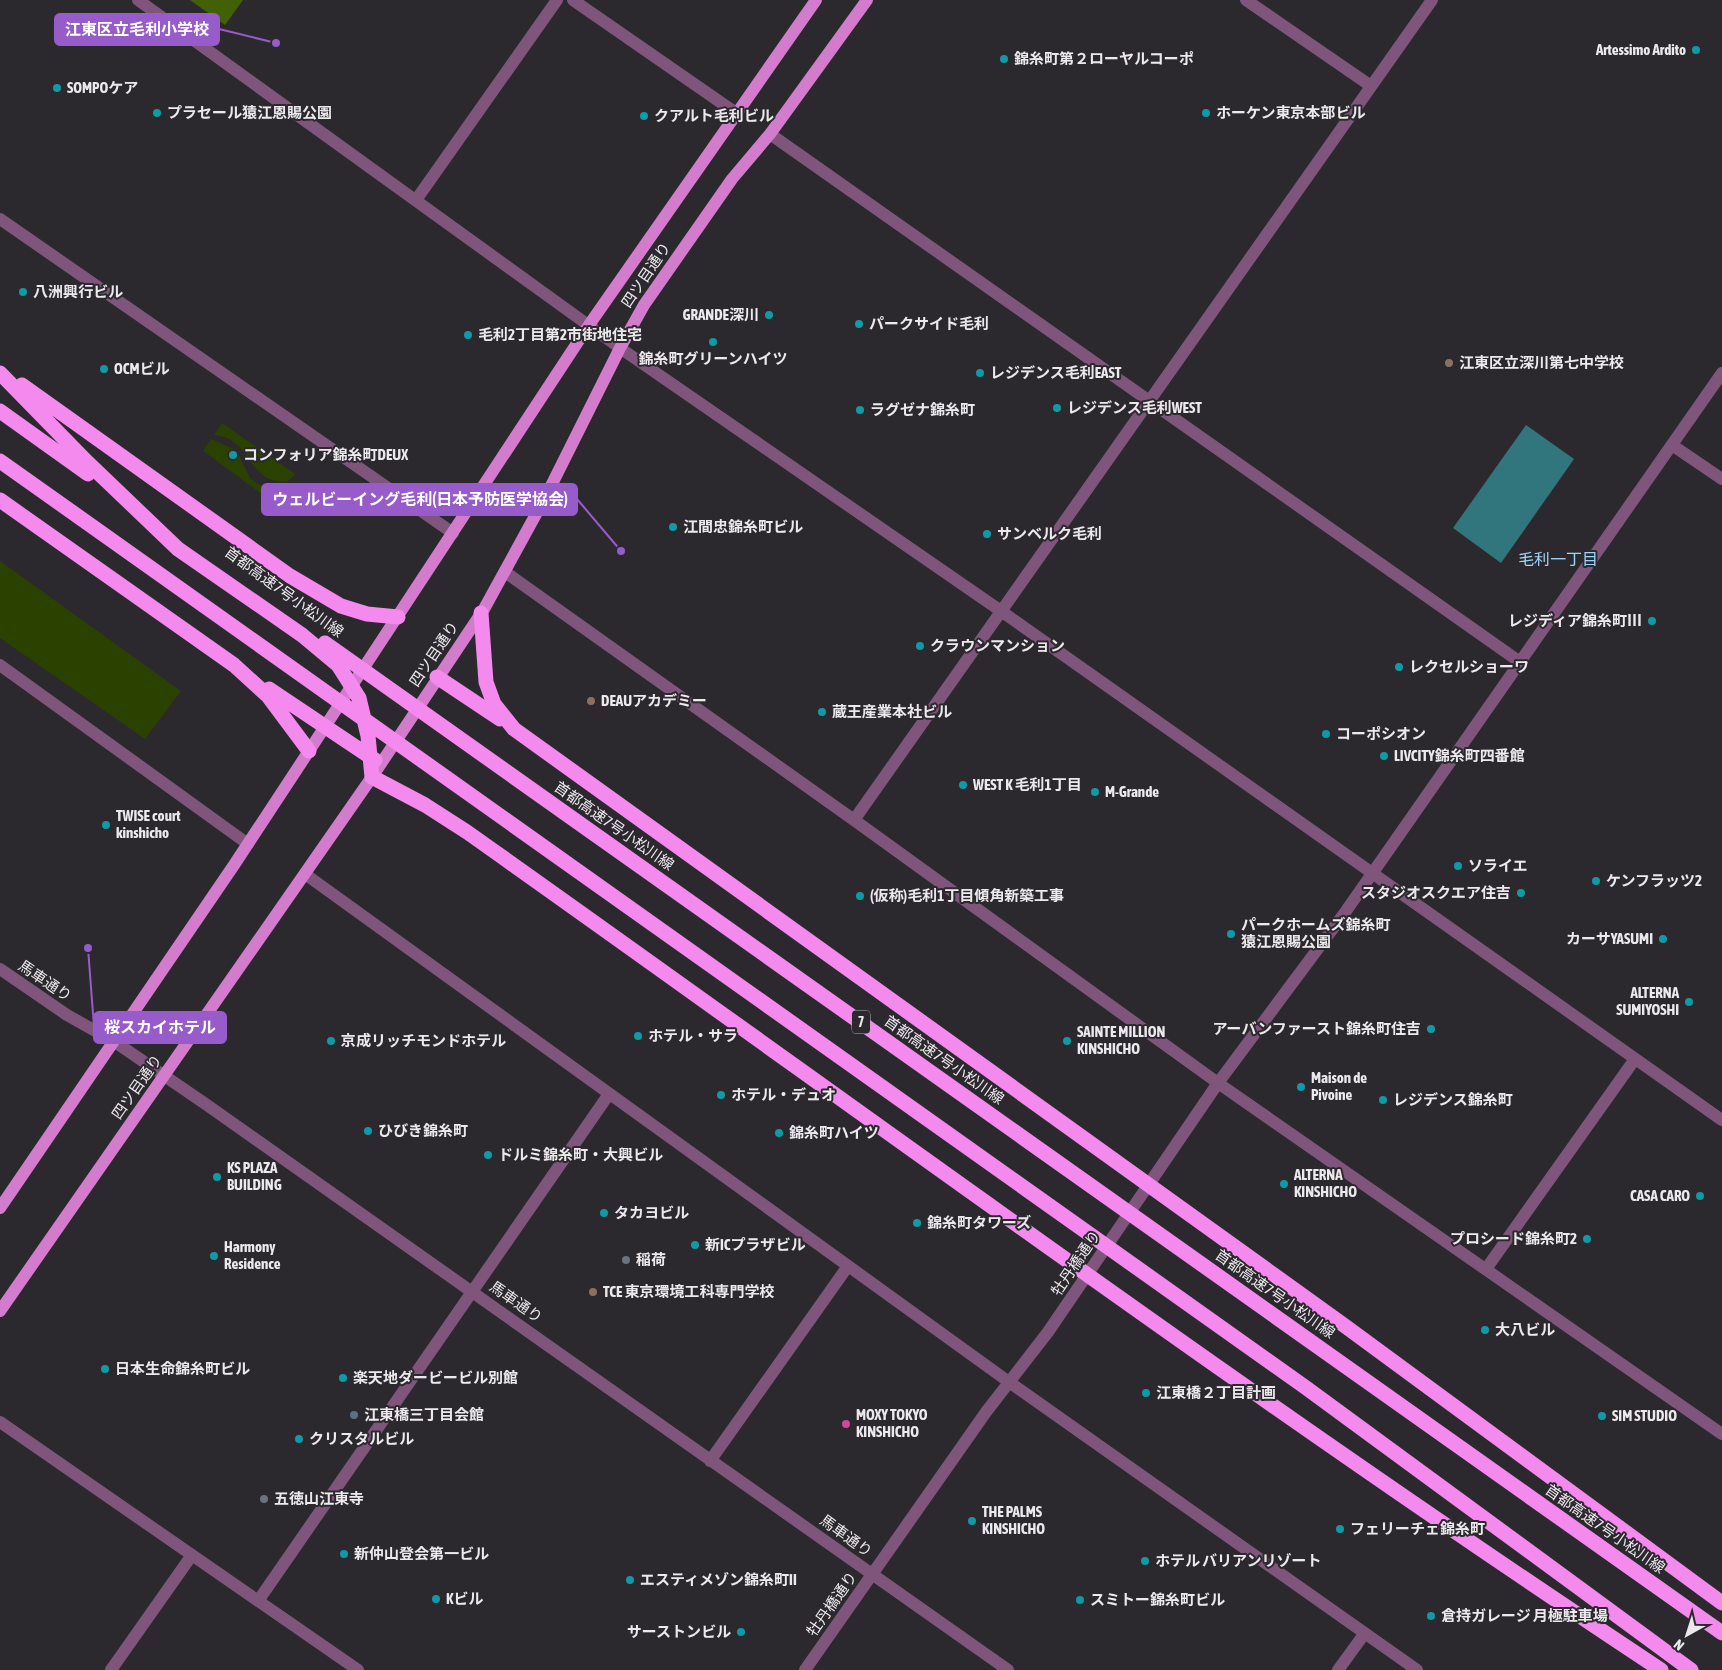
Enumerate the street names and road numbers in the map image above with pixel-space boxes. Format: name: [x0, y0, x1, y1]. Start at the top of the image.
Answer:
street label: 四ツ目通り: [618, 239, 674, 311]
street label: 首都高速7号小松川線: [222, 543, 347, 640]
street label: 四ツ目通り: [406, 618, 462, 690]
street label: 首都高速7号小松川線: [551, 778, 677, 873]
street label: 馬車通り: [16, 957, 75, 1004]
road number: 7: [852, 1010, 870, 1034]
street label: 首都高速7号小松川線: [881, 1012, 1007, 1107]
street label: 四ツ目通り: [108, 1051, 165, 1122]
street label: 牡丹橋通り: [1048, 1227, 1104, 1299]
street label: 首都高速7号小松川線: [1212, 1246, 1338, 1341]
street label: 馬車通り: [487, 1277, 546, 1326]
street label: 首都高速7号小松川線: [1542, 1481, 1668, 1576]
street label: 馬車通り: [817, 1511, 876, 1560]
street label: 牡丹橋通り: [803, 1568, 860, 1639]

